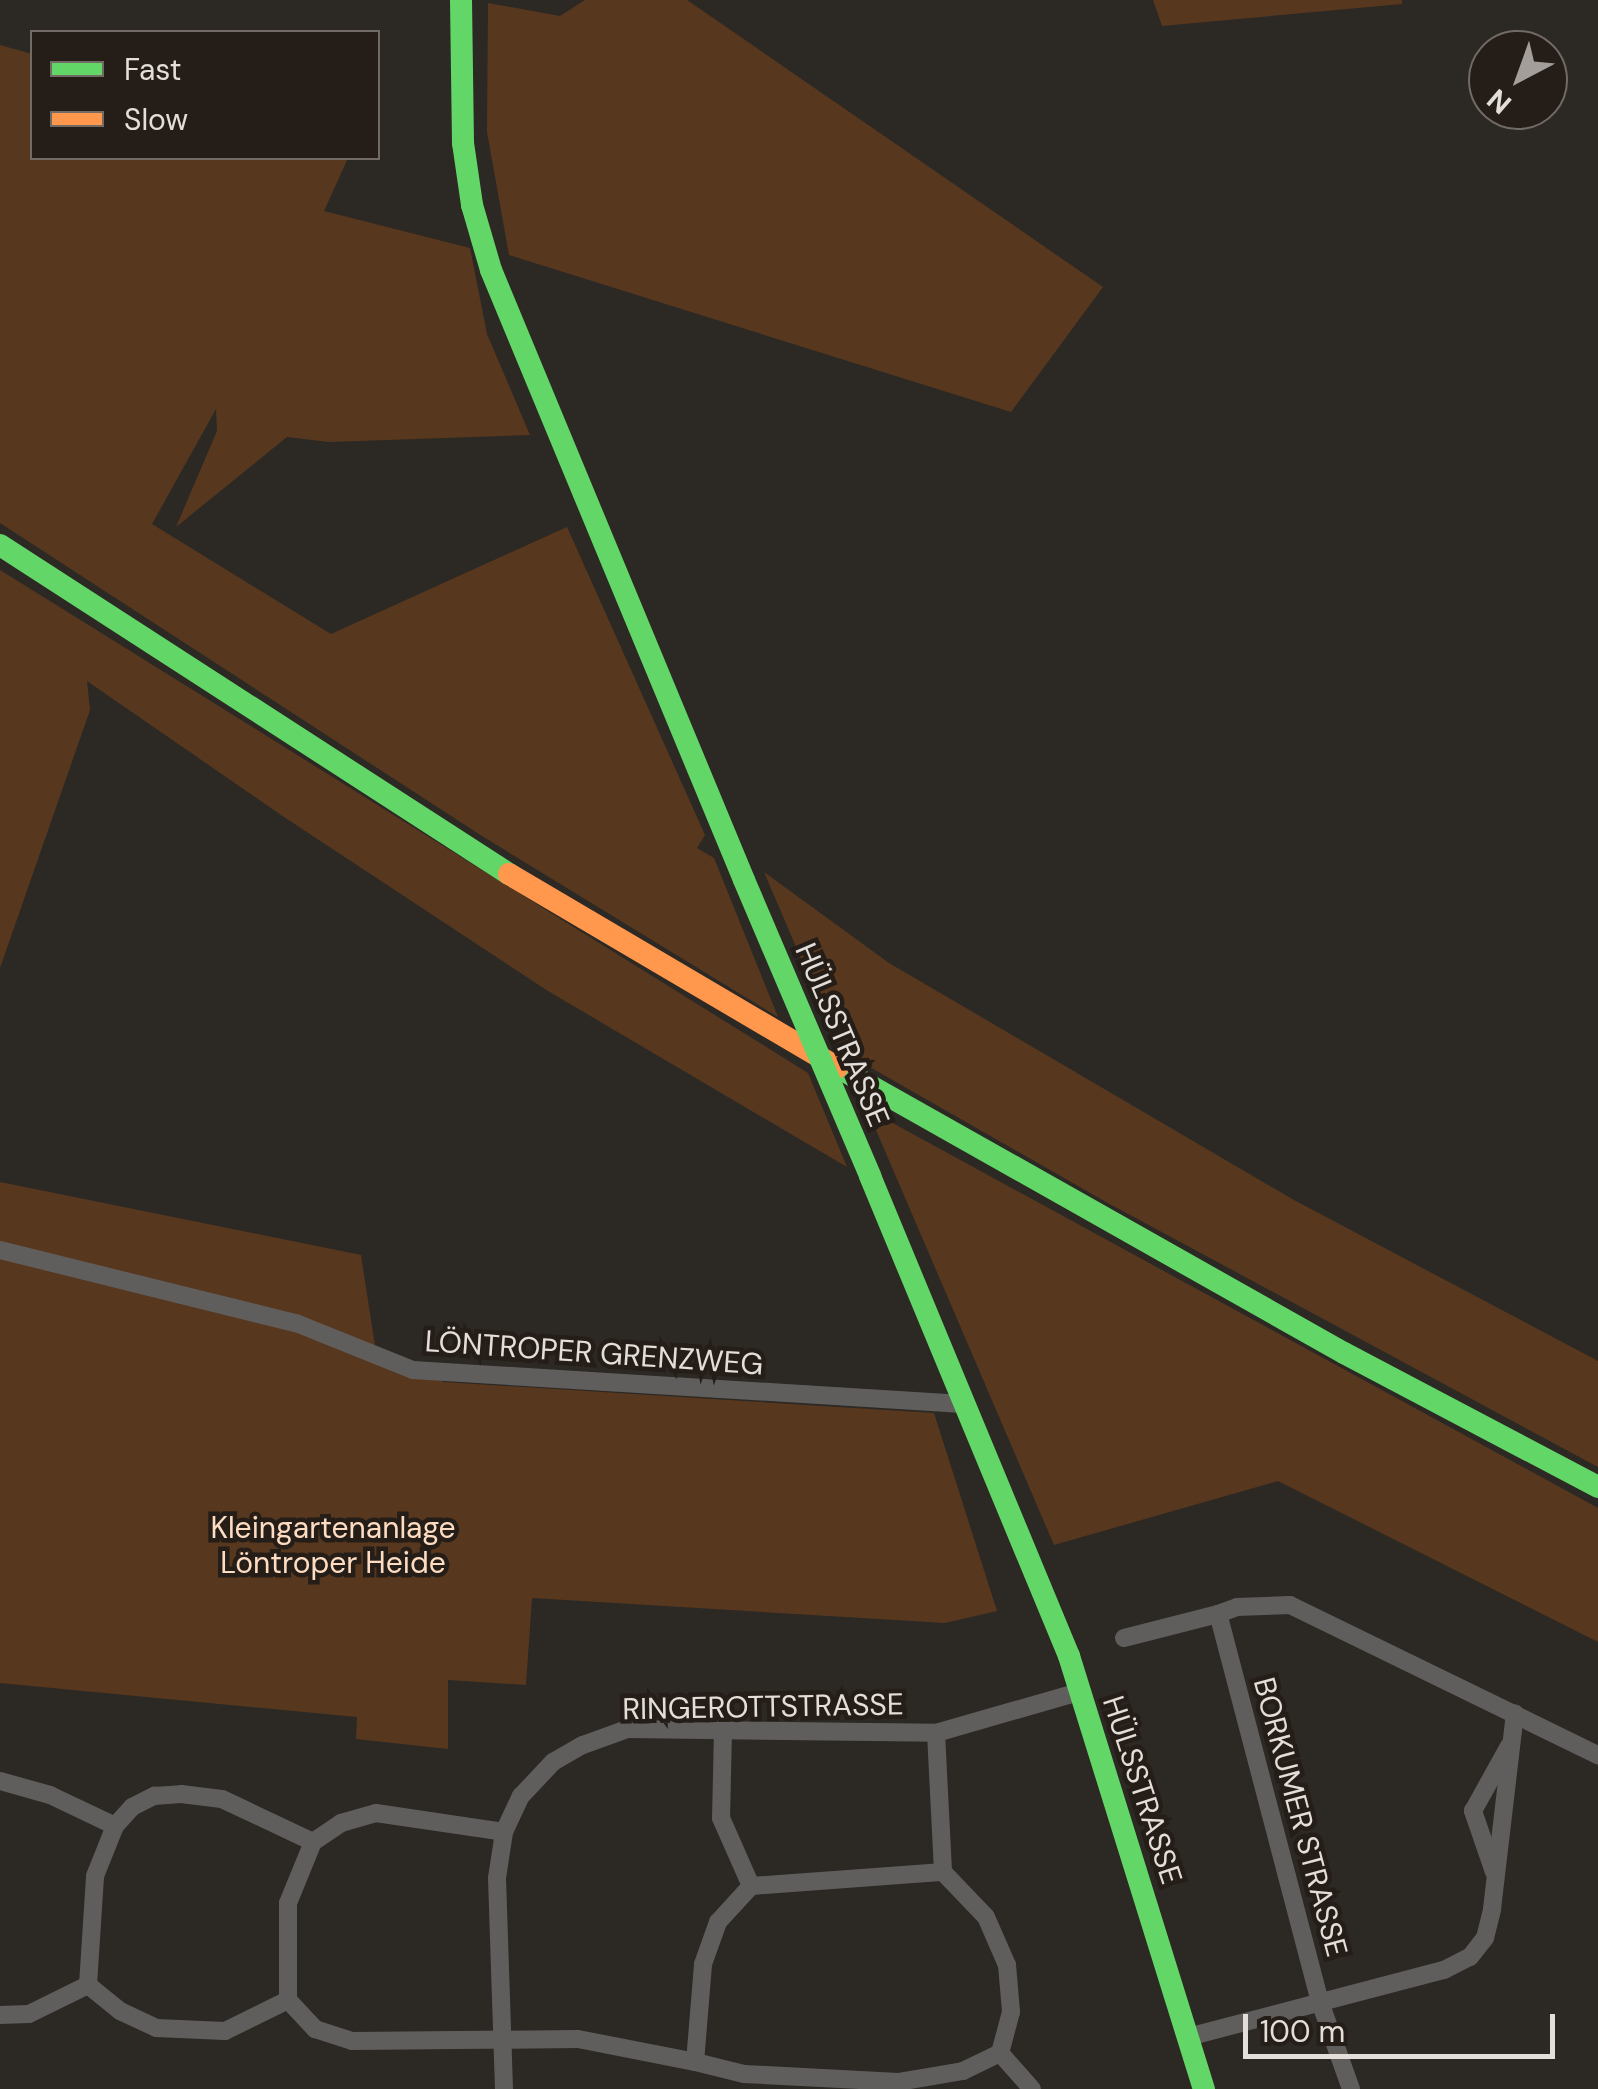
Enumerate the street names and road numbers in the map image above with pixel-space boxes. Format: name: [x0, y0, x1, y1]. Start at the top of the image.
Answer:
street label: HÜLSSTRASSE: [787, 938, 897, 1132]
street label: LÖNTROPER GRENZWEG: [424, 1323, 764, 1383]
street label: BORKUMER STRASSE: [1245, 1673, 1355, 1961]
street label: RINGEROTTSTRASSE: [622, 1687, 904, 1727]
street label: HÜLSSTRASSE: [1095, 1691, 1189, 1889]

